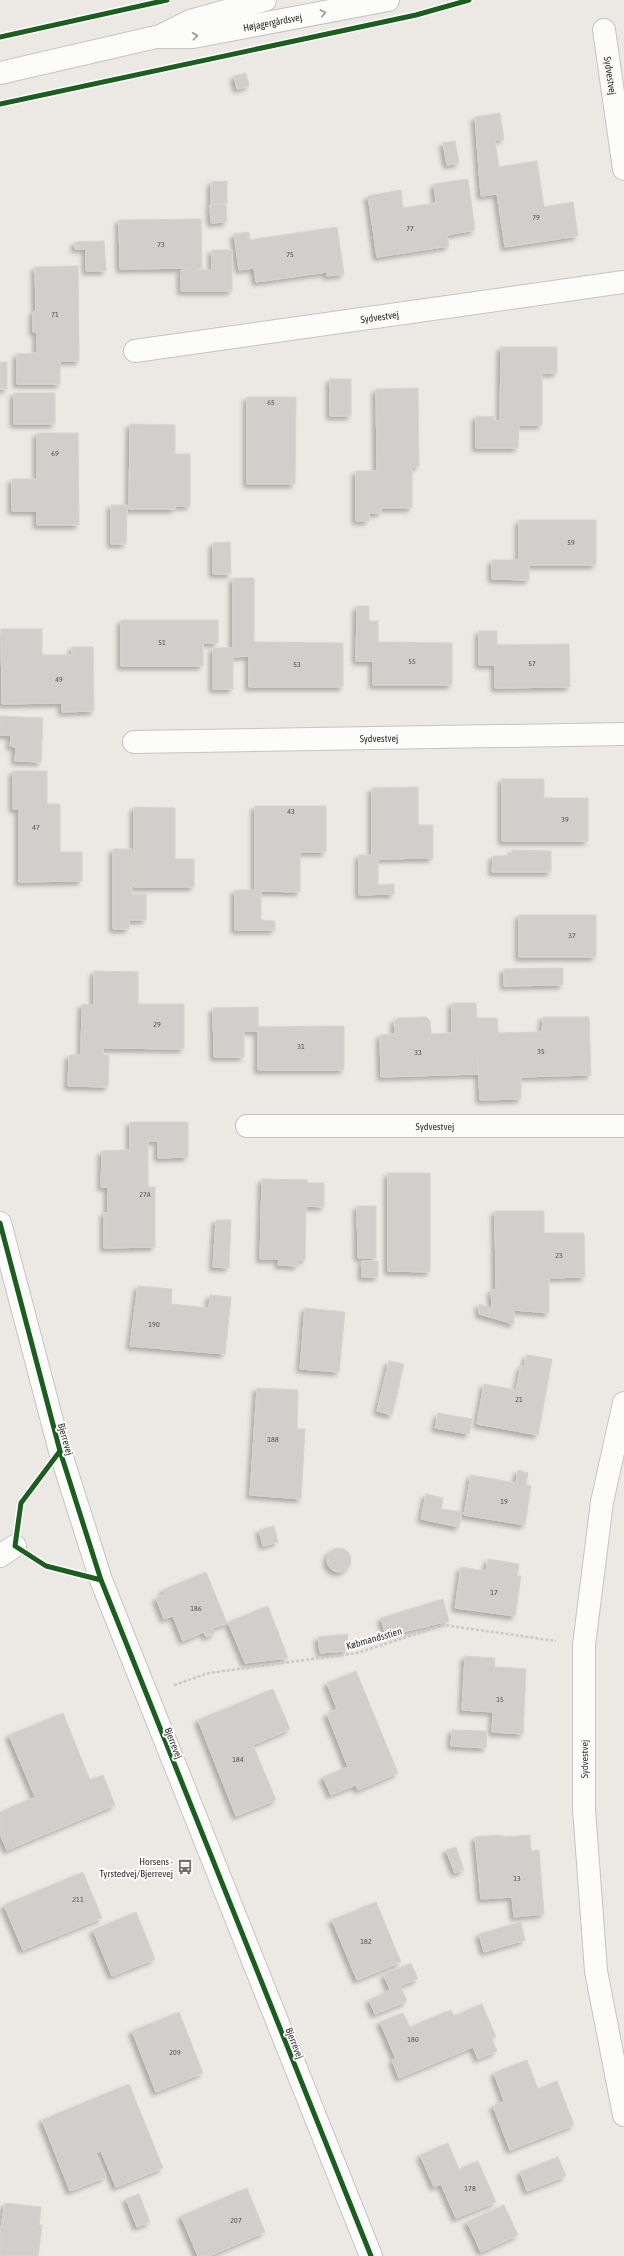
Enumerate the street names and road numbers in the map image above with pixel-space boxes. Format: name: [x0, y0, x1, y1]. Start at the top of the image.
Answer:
street label: Højagergårdsvej: [242, 11, 303, 33]
street label: Sydvestvej: [602, 56, 618, 96]
street label: Sydvestvej: [360, 309, 400, 325]
street label: Sydvestvej: [359, 733, 398, 744]
street label: Sydvestvej: [416, 1121, 454, 1132]
street label: Bjerrevej: [56, 1422, 75, 1456]
street label: Købmandsstien: [345, 1625, 403, 1652]
street label: Bjerrevej: [162, 1726, 185, 1760]
street label: Sydvestvej: [579, 1740, 590, 1778]
street label: Bjerrevej: [283, 2026, 306, 2060]

